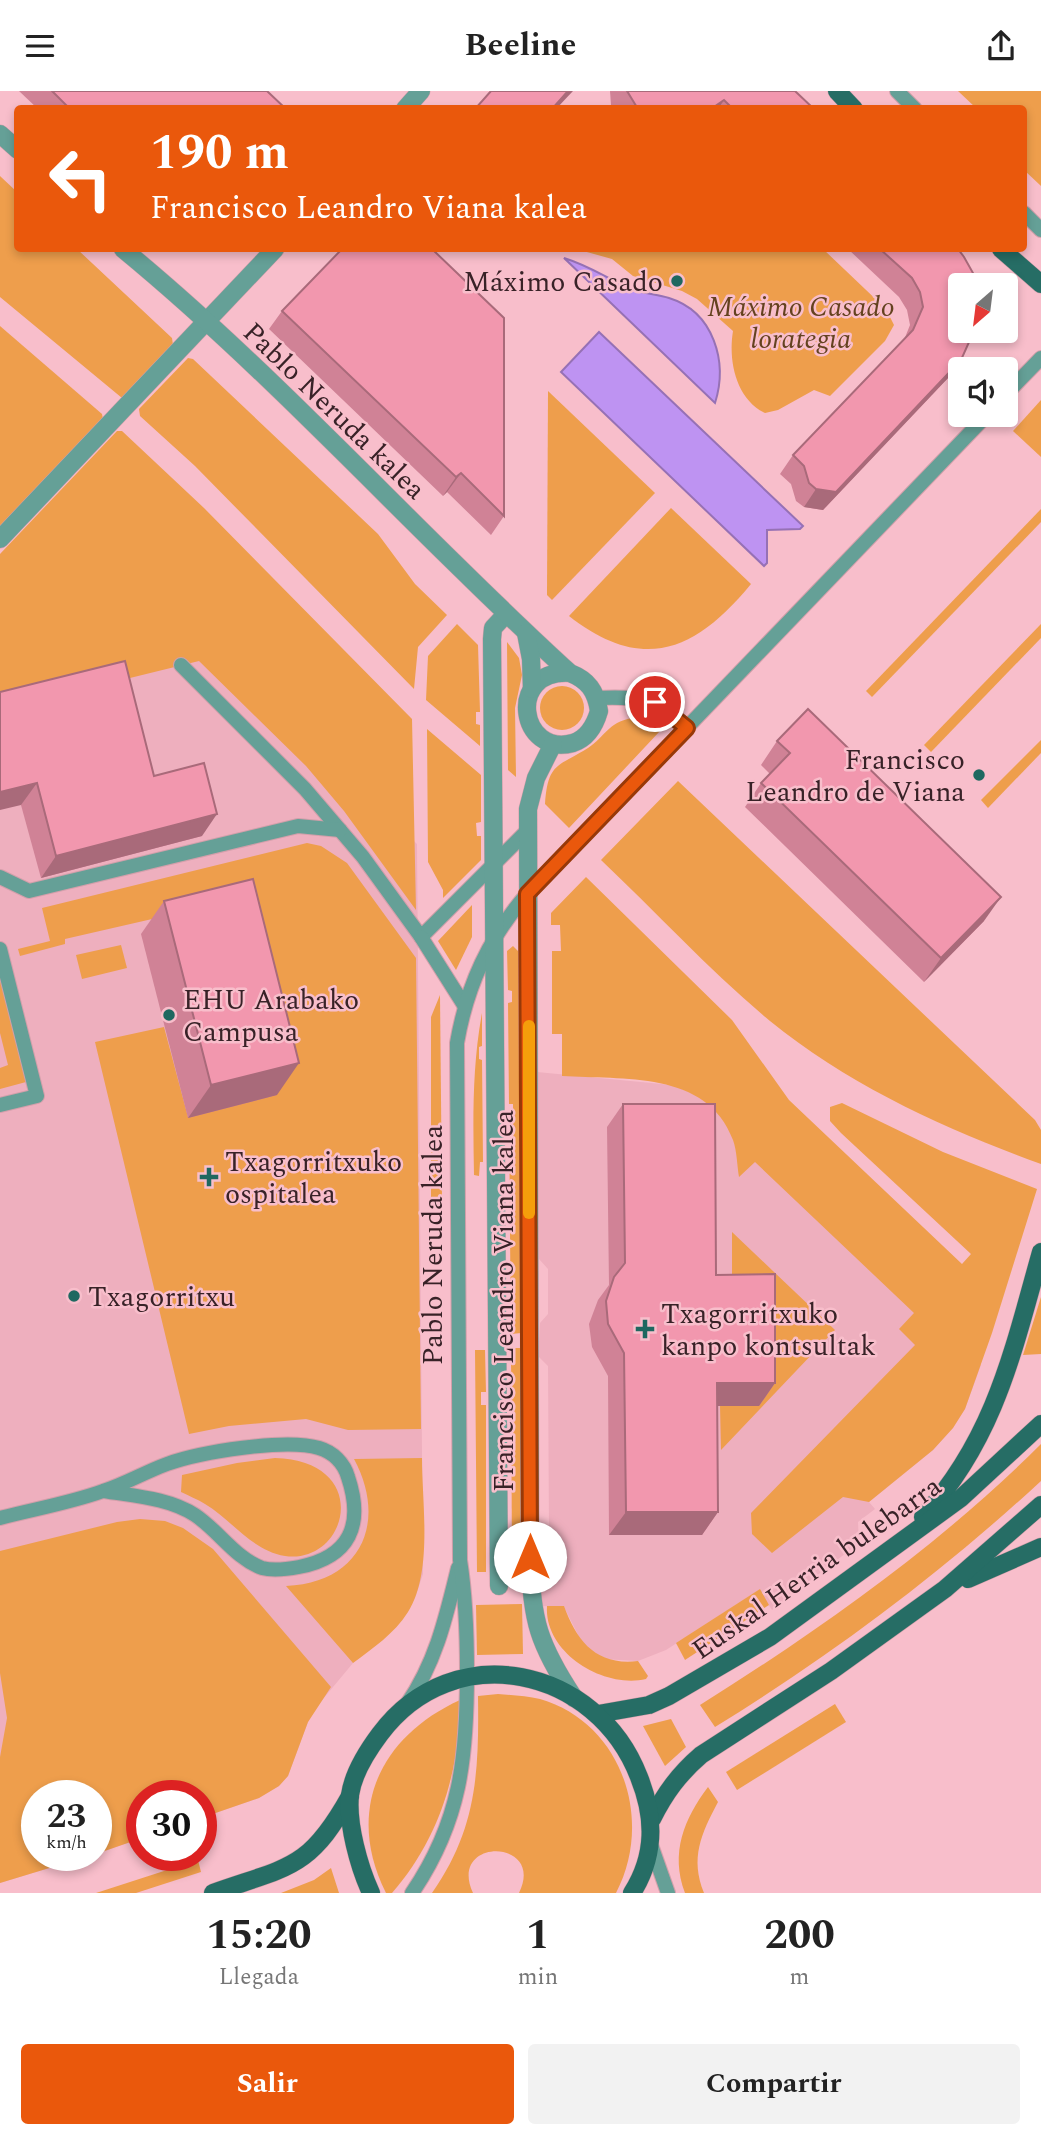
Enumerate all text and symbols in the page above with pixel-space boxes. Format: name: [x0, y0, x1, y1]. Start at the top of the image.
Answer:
text: Beeline: [465, 21, 576, 70]
icon: menu: [21, 27, 59, 65]
icon: share: [982, 27, 1020, 65]
text: 190 m: [150, 116, 289, 191]
icon: left: [35, 133, 126, 224]
text: Francisco Leandro Viana kalea: [150, 184, 587, 233]
place label: Máximo Casado: [463, 261, 663, 304]
marker: Máximo Casado: [669, 273, 685, 289]
north arrow: [948, 273, 1018, 343]
map controls: [948, 273, 1018, 427]
park label: Máximo Casado lorategia: [707, 286, 895, 361]
street label: Pablo Neruda kalea: [233, 312, 436, 510]
button: sound: [948, 357, 1018, 427]
pin: [625, 672, 685, 732]
icon: arrive: [636, 683, 674, 721]
place label: Francisco Leandro de Viana: [746, 739, 965, 814]
marker: Francisco Leandro de Viana: [971, 767, 987, 783]
place label: EHU Arabako Campusa: [183, 979, 359, 1054]
marker: EHU Arabako Campusa: [161, 1007, 177, 1023]
street label: Francisco Leandro Viana kalea: [483, 1110, 526, 1492]
street label: Pablo Neruda kalea: [412, 1125, 455, 1365]
place label: Txagorritxuko ospitalea: [225, 1141, 402, 1216]
marker: Txagorritxuko ospitalea: [199, 1167, 219, 1187]
place label: Txagorritxu: [88, 1276, 235, 1319]
marker: Txagorritxu: [66, 1288, 82, 1304]
place label: Txagorritxuko kanpo kontsultak: [661, 1293, 876, 1368]
marker: Txagorritxuko kanpo kontsultak: [635, 1319, 655, 1339]
street label: Euskal Herria bulebarra: [683, 1465, 951, 1671]
position arrow: [493, 1520, 567, 1594]
speed limit sign: 30: [126, 1780, 217, 1871]
text: 23: [47, 1790, 86, 1843]
text: km/h: [46, 1829, 87, 1856]
text: 15:20: [206, 1904, 312, 1967]
text: 1: [526, 1904, 550, 1967]
text: 200: [764, 1904, 835, 1967]
text: Llegada: [219, 1960, 299, 1995]
text: min: [518, 1960, 558, 1995]
text: m: [790, 1960, 809, 1995]
button: Salir: [21, 2044, 514, 2124]
button: Compartir: [528, 2044, 1020, 2124]

